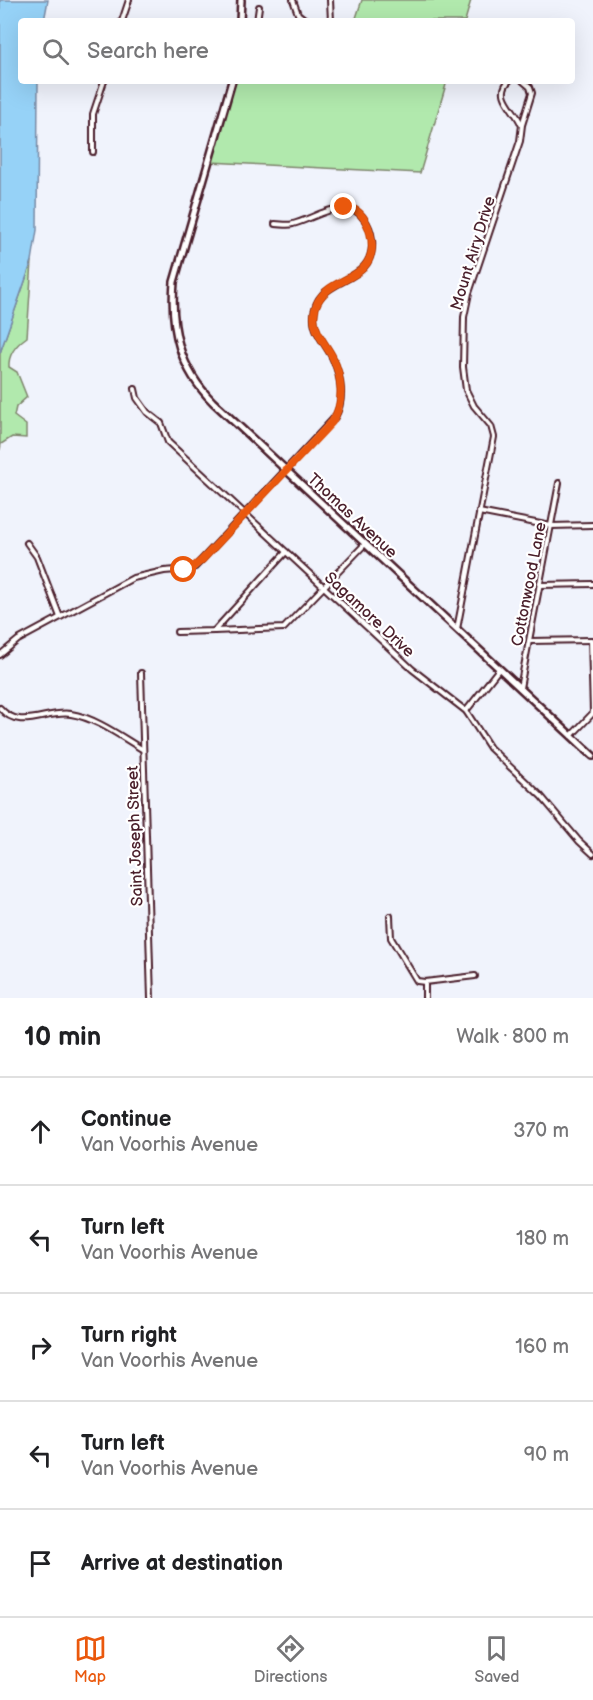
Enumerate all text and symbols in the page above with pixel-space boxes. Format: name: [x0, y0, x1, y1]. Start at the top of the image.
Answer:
search box: [18, 18, 575, 84]
icon: search: [39, 35, 72, 68]
text: Search here: [87, 38, 209, 65]
route end: [330, 193, 356, 219]
street label: Mount Airy Drive: [447, 194, 500, 313]
street label: Thomas Avenue: [303, 470, 401, 563]
street label: Cottonwood Lane: [508, 520, 551, 648]
route start: [170, 556, 196, 582]
street label: Sagamore Drive: [320, 569, 418, 662]
street label: Saint Joseph Street: [124, 765, 147, 906]
text: 10 min: [24, 1022, 101, 1053]
text: Walk · 800 m: [456, 1025, 569, 1049]
text: Continue: [81, 1106, 171, 1133]
icon: ahead: [24, 1115, 57, 1148]
text: 370 m: [513, 1119, 569, 1143]
text: Van Voorhis Avenue: [81, 1133, 258, 1157]
text: Turn left: [81, 1214, 165, 1241]
icon: left: [24, 1223, 57, 1256]
text: 180 m: [516, 1227, 569, 1251]
text: Van Voorhis Avenue: [81, 1241, 258, 1265]
text: Turn right: [81, 1322, 177, 1349]
icon: right: [24, 1331, 57, 1364]
text: 160 m: [515, 1335, 569, 1359]
text: Van Voorhis Avenue: [81, 1349, 258, 1373]
text: Turn left: [81, 1430, 165, 1457]
icon: left: [24, 1439, 57, 1472]
text: 90 m: [524, 1443, 569, 1467]
text: Van Voorhis Avenue: [81, 1457, 258, 1481]
icon: arrive: [24, 1547, 57, 1580]
text: Arrive at destination: [81, 1550, 283, 1577]
tab: Map: [74, 1632, 107, 1687]
tab: Directions: [254, 1632, 327, 1687]
tab: Saved: [474, 1632, 519, 1687]

